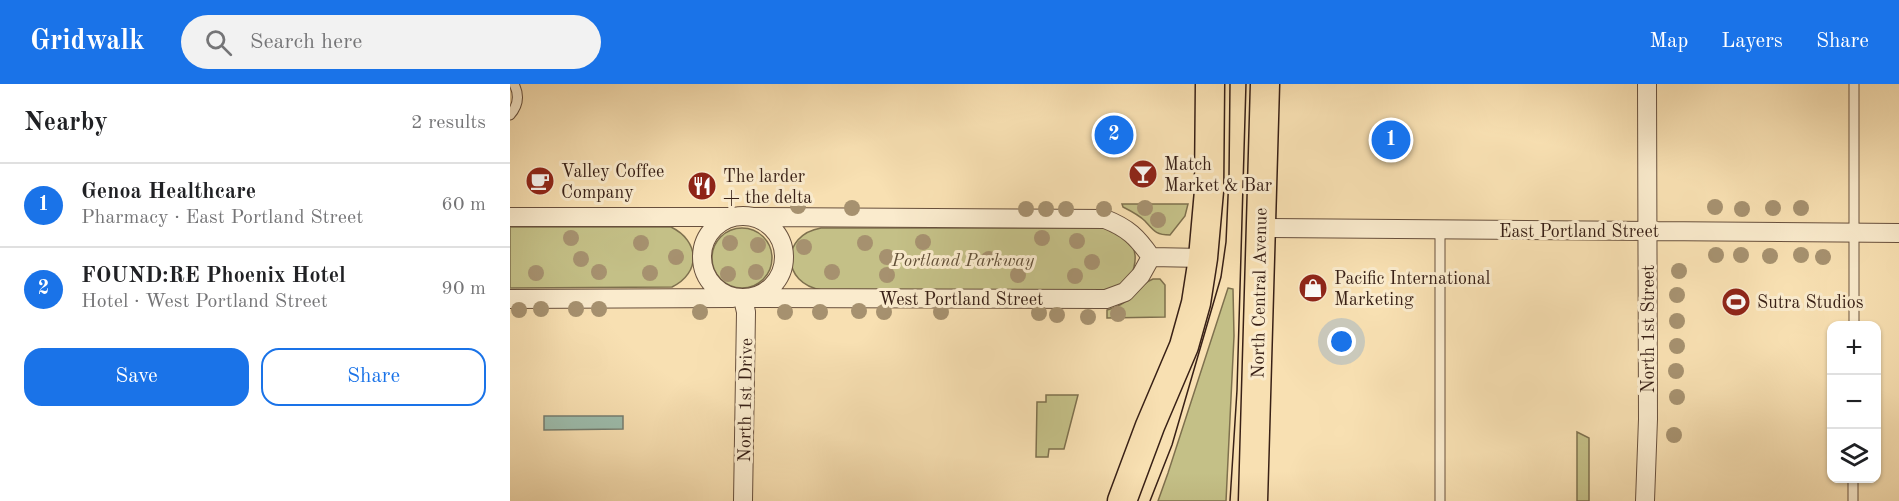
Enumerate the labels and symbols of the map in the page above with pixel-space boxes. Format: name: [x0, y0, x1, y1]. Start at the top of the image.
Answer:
pin: 2: [1094, 112, 1134, 158]
pin: 1: [1372, 118, 1410, 162]
place label: Match Market & Bar: [1164, 156, 1273, 195]
bar icon: Match Market & Bar: [1127, 158, 1159, 190]
place label: Valley Coffee Company: [561, 163, 664, 202]
cafe icon: Valley Coffee Company: [524, 165, 556, 197]
place label: The larder + the delta: [723, 168, 812, 207]
restaurant icon: The larder + the delta: [686, 170, 718, 202]
street label: North Central Avenue: [1250, 207, 1270, 379]
street label: East Portland Street: [1499, 223, 1659, 241]
park label: Portland Parkway: [891, 252, 1035, 270]
street label: North 1st Street: [1640, 265, 1658, 393]
place label: Pacific International Marketing: [1334, 270, 1491, 309]
shop icon: Pacific International Marketing: [1297, 272, 1329, 304]
sports icon: Sutra Studios: [1720, 286, 1752, 318]
street label: West Portland Street: [879, 291, 1043, 309]
place label: Sutra Studios: [1757, 294, 1864, 312]
your location: [1327, 327, 1356, 356]
street label: North 1st Drive: [736, 338, 756, 462]

